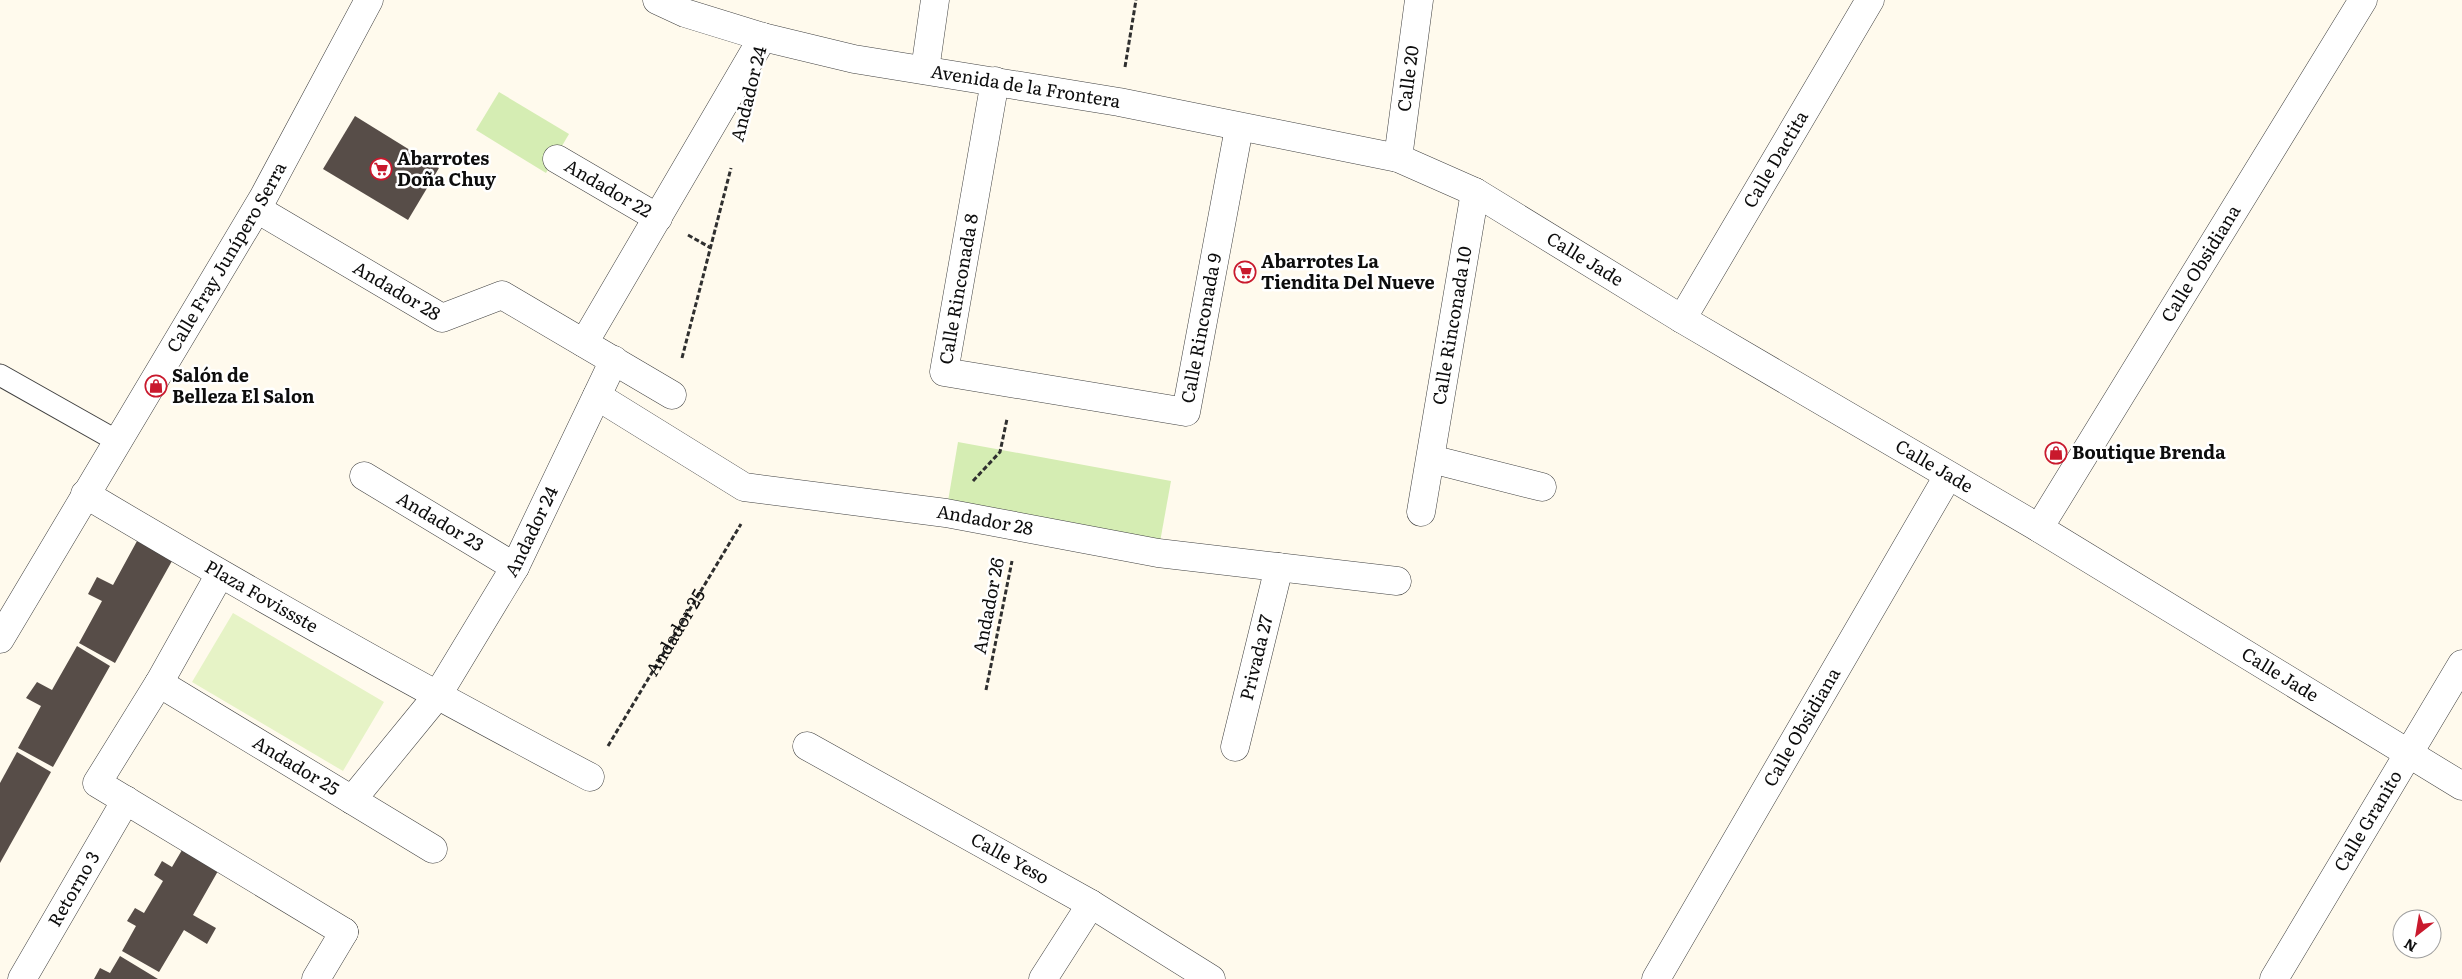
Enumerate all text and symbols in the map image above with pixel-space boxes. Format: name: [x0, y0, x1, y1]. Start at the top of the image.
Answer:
street label: Andador 24: [723, 43, 772, 144]
street label: Calle 20: [1389, 44, 1425, 113]
street label: Avenida de la Frontera: [929, 57, 1123, 114]
street label: Calle Dactita: [1735, 105, 1814, 213]
place label: Abarrotes Doña Chuy: [397, 144, 496, 192]
street label: Andador 22: [560, 151, 657, 224]
street label: Calle Fray Junípero Serra: [159, 156, 292, 357]
supermarket icon: Abarrotes Doña Chuy: [369, 157, 393, 181]
street label: Calle Obsidiana: [2153, 199, 2246, 327]
street label: Calle Rinconada 8: [931, 211, 984, 366]
street label: Calle Jade: [1542, 224, 1629, 292]
street label: Calle Rinconada 10: [1424, 244, 1478, 407]
place label: Abarrotes La Tiendita Del Nueve: [1261, 247, 1435, 295]
street label: Calle Rinconada 9: [1173, 251, 1227, 405]
street label: Andador 28: [348, 254, 446, 326]
supermarket icon: Abarrotes La Tiendita Del Nueve: [1233, 260, 1257, 284]
place label: Salón de Belleza El Salon: [172, 361, 315, 409]
shop icon: Salón de Belleza El Salon: [144, 374, 168, 398]
street label: Calle Jade: [1891, 432, 1979, 499]
place label: Boutique Brenda: [2072, 438, 2226, 465]
shop icon: Boutique Brenda: [2044, 441, 2068, 465]
street label: Andador 24: [497, 481, 564, 582]
street label: Andador 23: [392, 484, 490, 557]
street label: Andador 28: [935, 497, 1036, 541]
street label: Plaza Fovissste: [200, 552, 324, 638]
street label: Andador 26: [965, 555, 1010, 656]
street label: Andador 25: [638, 583, 711, 681]
street label: Privada 27: [1232, 612, 1279, 703]
street label: Calle Jade: [2237, 640, 2324, 708]
street label: Calle Obsidiana: [1756, 662, 1846, 791]
street label: Andador 25: [248, 728, 345, 801]
street label: Calle Granito: [2326, 765, 2408, 876]
street label: Calle Yeso: [966, 825, 1055, 890]
street label: Retorno 3: [40, 845, 106, 931]
north arrow: [2392, 909, 2442, 959]
text: N: [2399, 934, 2420, 958]

